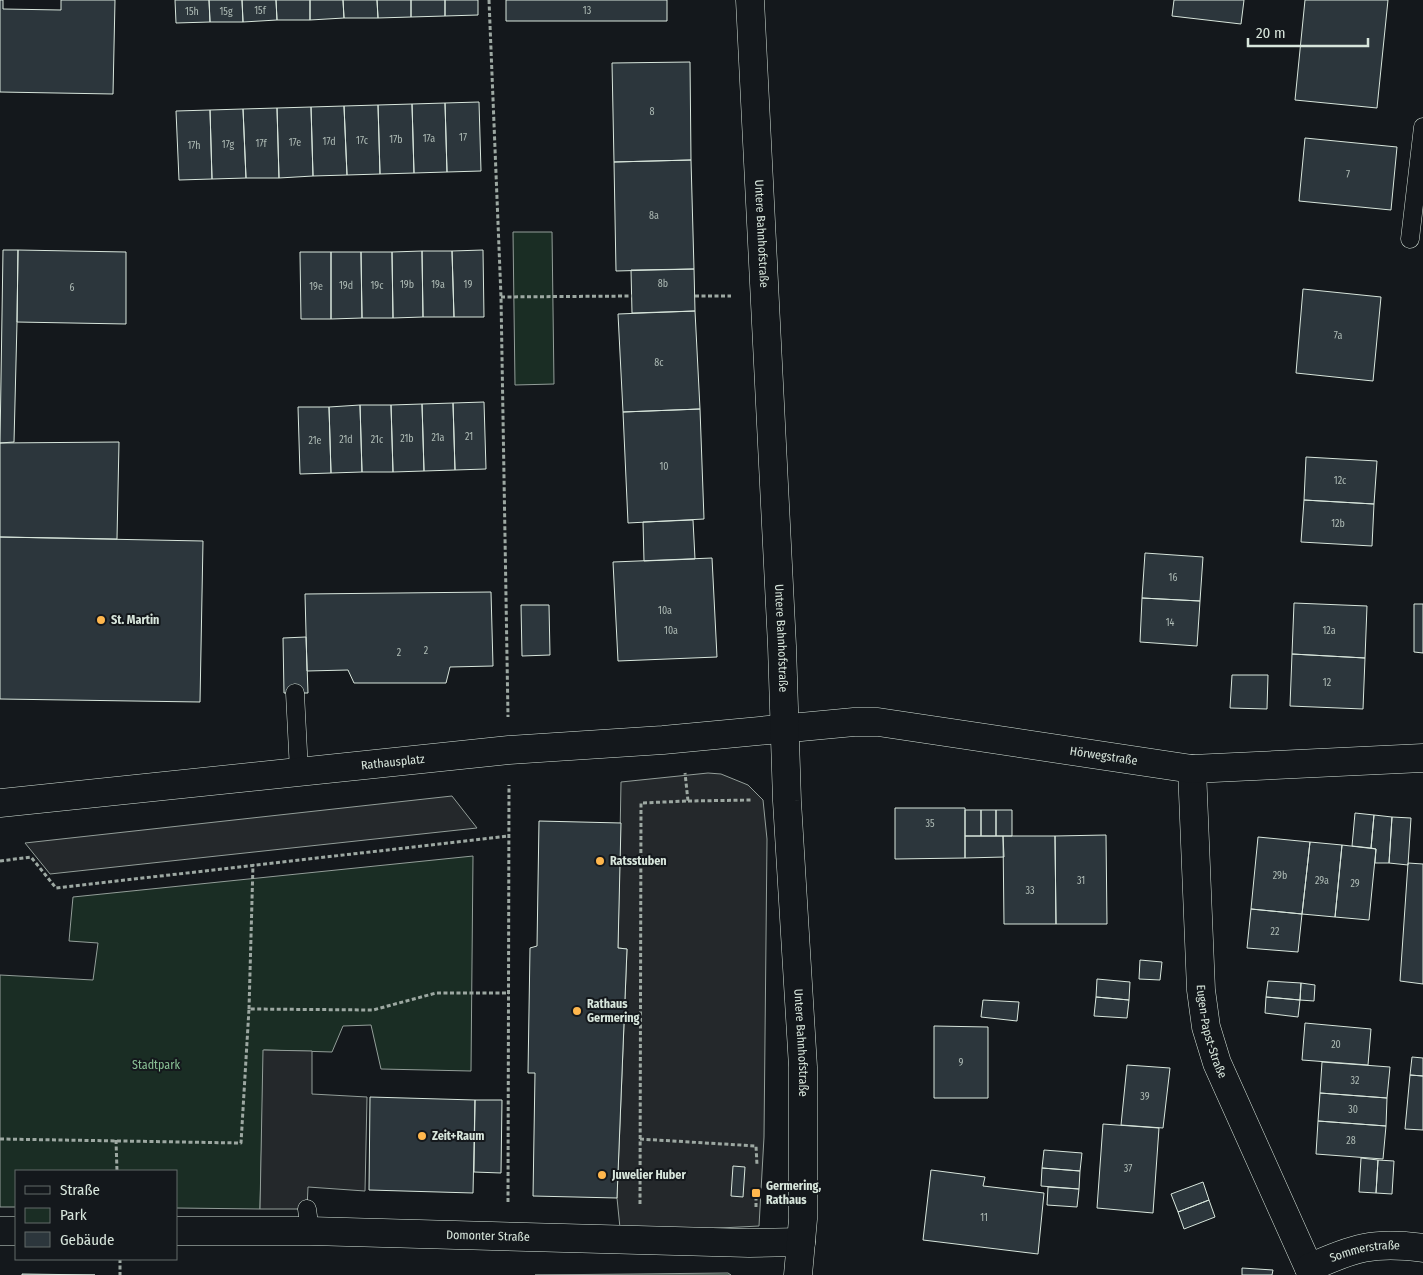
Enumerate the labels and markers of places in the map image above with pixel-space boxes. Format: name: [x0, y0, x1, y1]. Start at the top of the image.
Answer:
place label: St. Martin: [111, 613, 159, 627]
marker: St. Martin: [95, 614, 107, 626]
place label: Ratsstuben: [610, 854, 667, 868]
marker: Ratsstuben: [594, 855, 606, 867]
place label: Rathaus Germering: [587, 997, 640, 1025]
marker: Rathaus Germering: [571, 1005, 583, 1017]
place label: Zeit+Raum: [432, 1129, 484, 1143]
marker: Zeit+Raum: [416, 1130, 428, 1142]
place label: Juwelier Huber: [611, 1168, 686, 1182]
marker: Juwelier Huber: [596, 1169, 608, 1181]
place label: Germering, Rathaus: [766, 1179, 822, 1207]
marker: Germering, Rathaus: [750, 1187, 762, 1199]

